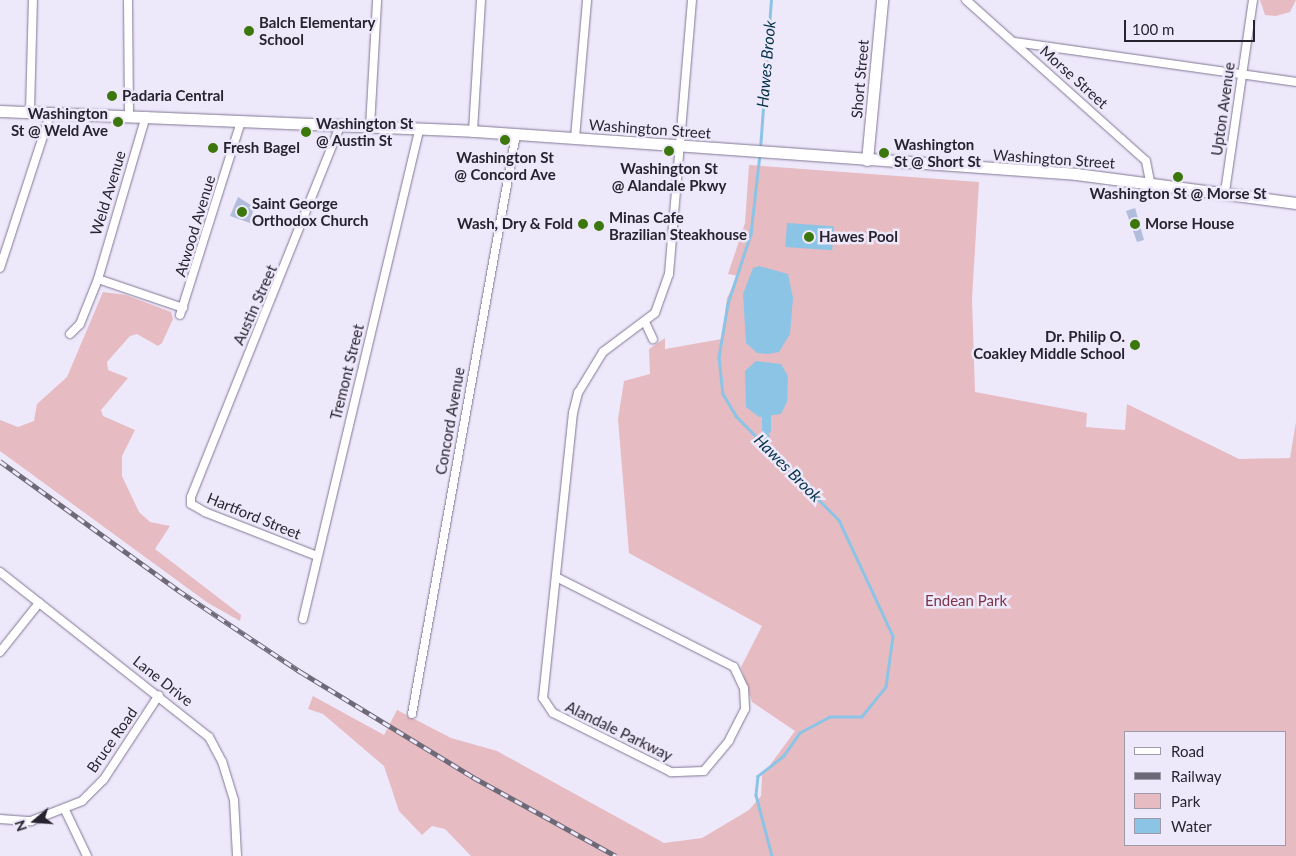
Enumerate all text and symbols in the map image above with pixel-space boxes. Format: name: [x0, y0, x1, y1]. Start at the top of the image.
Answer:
scale bar: [1126, 10, 1257, 42]
place label: Balch Elementary School: [259, 13, 375, 48]
water label: Hawes Brook: [753, 20, 779, 108]
text: 100 m: [1132, 20, 1174, 38]
marker: Balch Elementary School: [243, 25, 255, 37]
street label: Short Street: [848, 39, 872, 119]
street label: Morse Street: [1036, 42, 1112, 112]
street label: Upton Avenue: [1207, 61, 1239, 157]
place label: Padaria Central: [122, 87, 224, 105]
marker: Padaria Central: [106, 90, 118, 102]
place label: Washington St @ Weld Ave: [10, 104, 108, 139]
place label: Washington St @ Austin St: [316, 114, 413, 149]
marker: Washington St @ Weld Ave: [112, 116, 124, 128]
street label: Washington Street: [588, 116, 712, 142]
marker: Washington St @ Austin St: [300, 126, 312, 138]
marker: Washington St @ Concord Ave: [499, 134, 511, 146]
place label: Washington St @ Short St: [894, 135, 981, 170]
place label: Fresh Bagel: [223, 139, 300, 157]
marker: Fresh Bagel: [207, 142, 219, 154]
marker: Washington St @ Alandale Pkwy: [663, 145, 675, 157]
street label: Washington Street: [992, 146, 1116, 172]
marker: Washington St @ Short St: [878, 147, 890, 159]
street label: Weld Avenue: [87, 148, 129, 238]
place label: Washington St @ Concord Ave: [454, 148, 556, 183]
place label: Washington St @ Alandale Pkwy: [611, 159, 727, 194]
marker: Washington St @ Morse St: [1172, 171, 1184, 183]
street label: Atwood Avenue: [171, 173, 219, 279]
place label: Washington St @ Morse St: [1089, 185, 1267, 203]
place label: Saint George Orthodox Church: [252, 194, 368, 229]
marker: Saint George Orthodox Church: [236, 206, 248, 218]
place label: Minas Cafe Brazilian Steakhouse: [609, 208, 747, 243]
place label: Wash, Dry & Fold: [457, 215, 573, 233]
place label: Morse House: [1145, 215, 1234, 233]
marker: Wash, Dry & Fold: [577, 218, 589, 230]
marker: Morse House: [1129, 218, 1141, 230]
marker: Minas Cafe Brazilian Steakhouse: [593, 220, 605, 232]
place label: Hawes Pool: [819, 228, 898, 246]
marker: Hawes Pool: [803, 231, 815, 243]
street label: Austin Street: [229, 262, 281, 348]
street label: Tremont Street: [326, 322, 368, 422]
place label: Dr. Philip O. Coakley Middle School: [973, 327, 1125, 362]
marker: Dr. Philip O. Coakley Middle School: [1129, 339, 1141, 351]
street label: Concord Avenue: [432, 366, 468, 476]
water label: Hawes Brook: [750, 430, 826, 506]
street label: Hartford Street: [204, 489, 304, 543]
park label: Endean Park: [925, 592, 1007, 610]
street label: Lane Drive: [129, 652, 197, 710]
street label: Alandale Parkway: [563, 697, 675, 765]
street label: Bruce Road: [83, 704, 141, 776]
legend: [1124, 731, 1286, 846]
text: Road: [1171, 742, 1204, 760]
text: Railway: [1171, 767, 1222, 785]
text: Park: [1171, 792, 1200, 810]
north arrow: [10, 796, 60, 846]
text: Water: [1171, 817, 1212, 835]
text: N: [11, 818, 30, 834]

